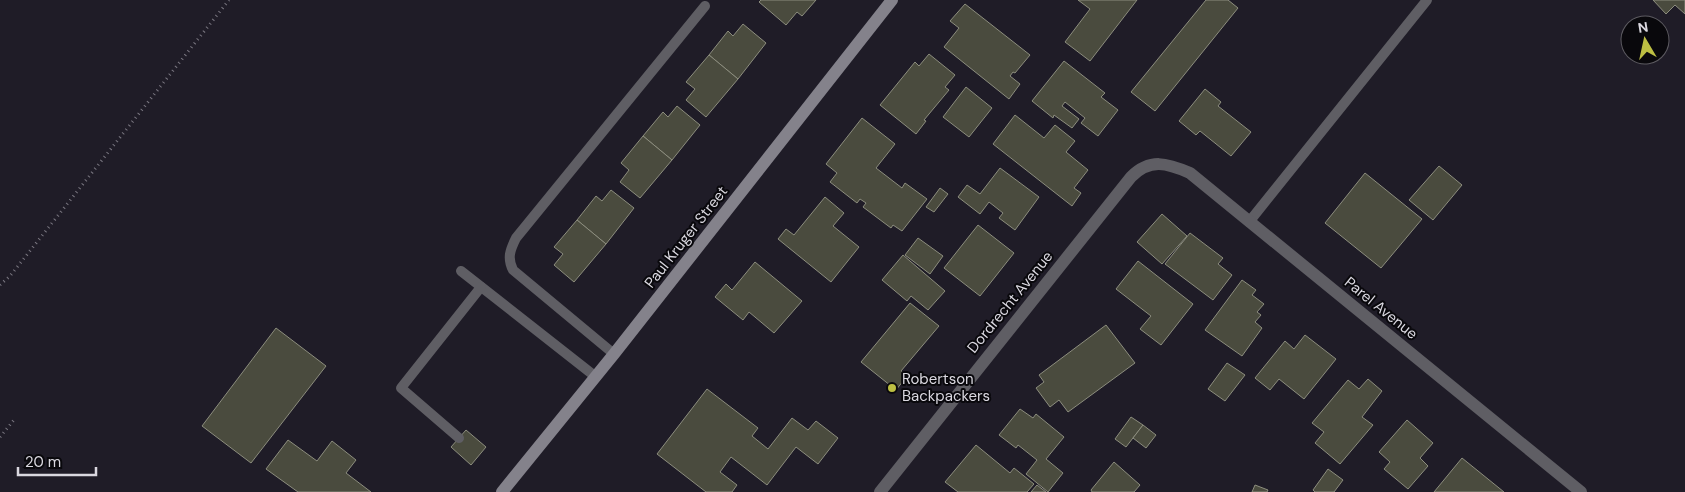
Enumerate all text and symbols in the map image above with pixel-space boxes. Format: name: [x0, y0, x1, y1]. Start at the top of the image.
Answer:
north arrow: [1620, 15, 1670, 65]
text: N: [1637, 17, 1649, 37]
street label: Paul Kruger Street: [640, 182, 732, 292]
street label: Dordrecht Avenue: [963, 247, 1057, 357]
street label: Parel Avenue: [1340, 272, 1422, 344]
place label: Robertson Backpackers: [902, 369, 990, 406]
marker: Robertson Backpackers: [886, 382, 898, 394]
scale bar: [18, 444, 95, 476]
text: 20 m: [25, 452, 61, 472]

